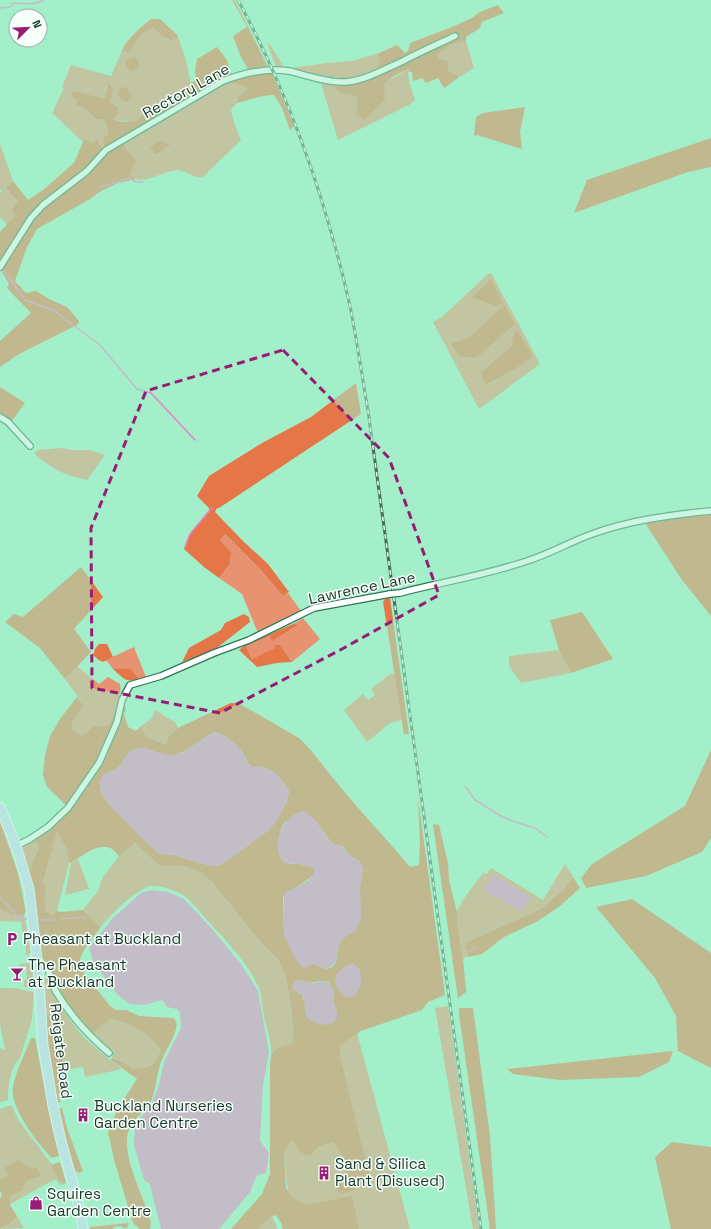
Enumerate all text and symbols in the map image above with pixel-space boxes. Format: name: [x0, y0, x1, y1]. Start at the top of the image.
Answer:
north arrow: [8, 8, 48, 48]
text: N: [29, 18, 45, 30]
street label: Rectory Lane: [139, 59, 233, 122]
street label: Lawrence Lane: [307, 567, 417, 608]
place label: Pheasant at Buckland: [23, 929, 181, 948]
parking icon: Pheasant at Buckland: [4, 931, 20, 947]
place label: The Pheasant at Buckland: [28, 955, 127, 991]
bar icon: The Pheasant at Buckland: [9, 966, 25, 982]
street label: Reigate Road: [46, 1002, 77, 1100]
place label: Buckland Nurseries Garden Centre: [94, 1096, 233, 1132]
building icon: Buckland Nurseries Garden Centre: [75, 1107, 91, 1123]
place label: Sand & Silica Plant (Disused): [335, 1154, 445, 1191]
building icon: Sand & Silica Plant (Disused): [316, 1165, 332, 1181]
place label: Squires Garden Centre: [47, 1184, 151, 1220]
shop icon: Squires Garden Centre: [28, 1195, 44, 1211]

